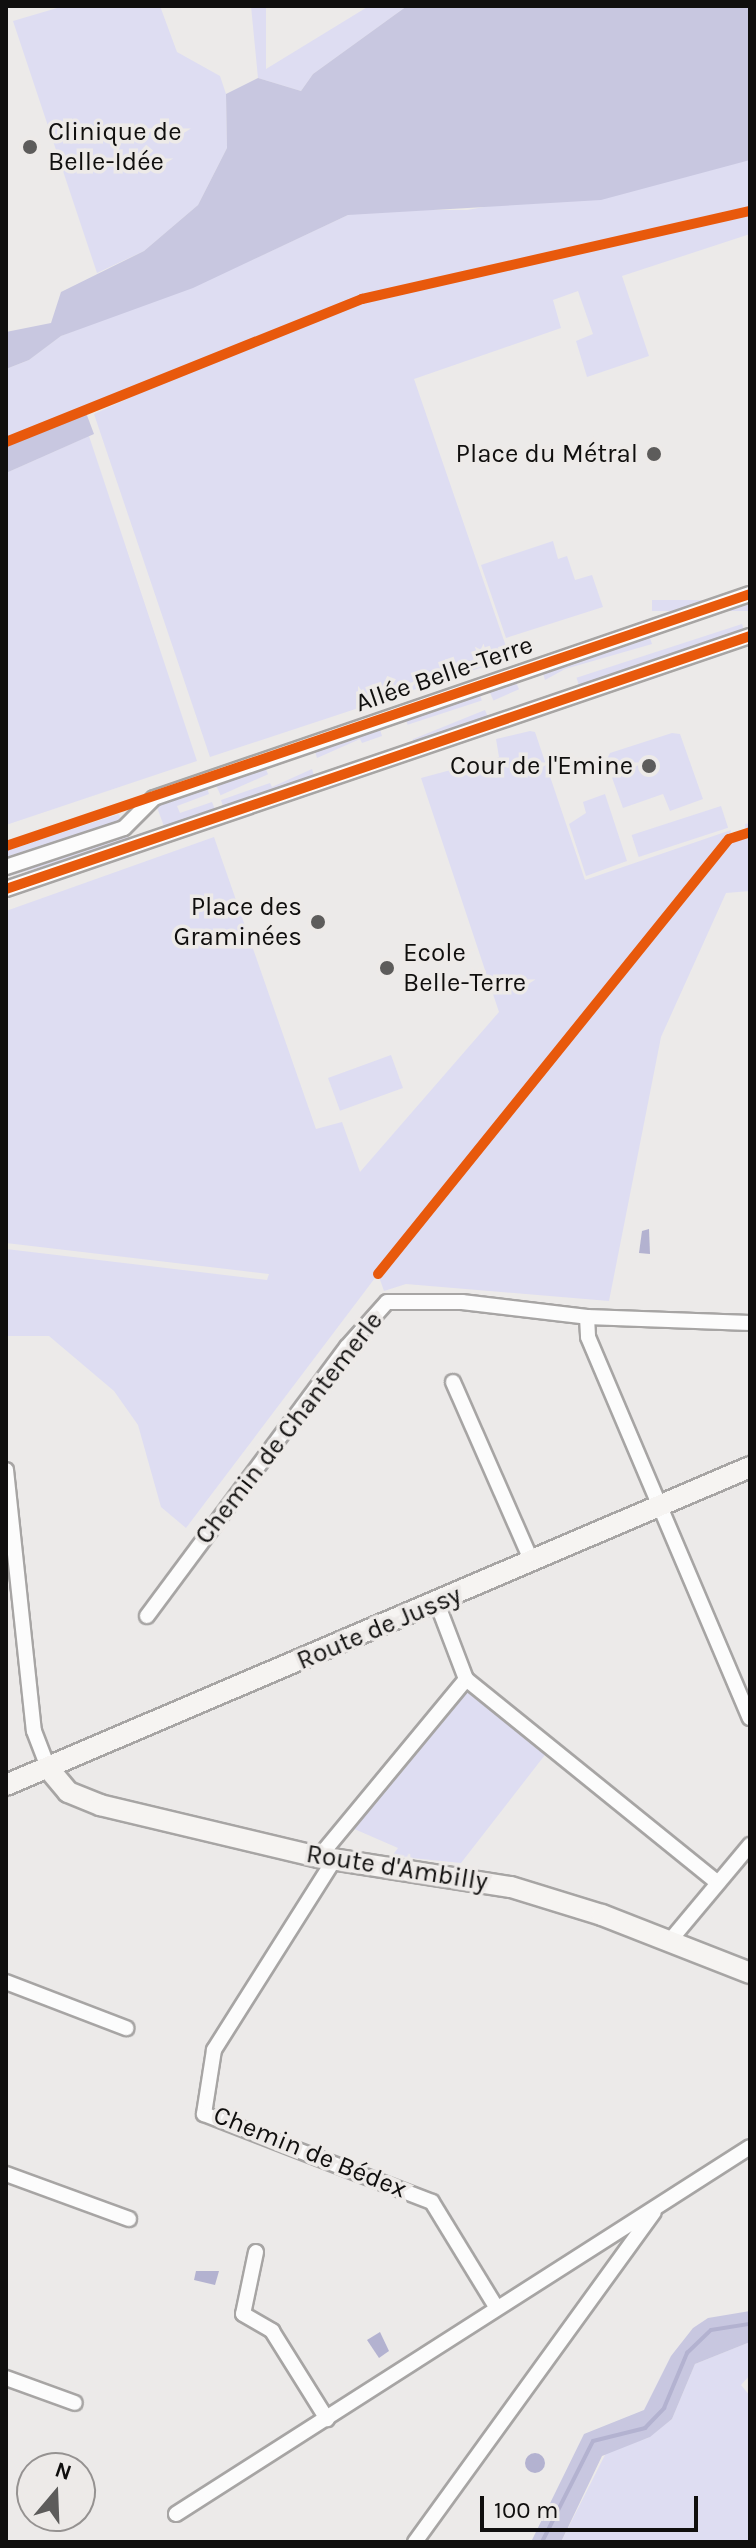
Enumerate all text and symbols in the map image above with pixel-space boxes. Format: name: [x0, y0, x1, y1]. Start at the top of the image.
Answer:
place label: Clinique de Belle-Idée: [48, 116, 182, 178]
marker: Clinique de Belle-Idée: [19, 136, 41, 158]
place label: Place du Métral: [456, 438, 638, 470]
marker: Place du Métral: [645, 445, 663, 463]
street label: Allée Belle-Terre: [351, 629, 537, 719]
place label: Cour de l'Emine: [450, 750, 633, 782]
marker: Cour de l'Emine: [640, 757, 658, 775]
place label: Place des Graminées: [173, 891, 302, 952]
marker: Place des Graminées: [309, 913, 327, 931]
place label: Ecole Belle-Terre: [403, 937, 526, 998]
marker: Ecole Belle-Terre: [378, 959, 396, 977]
street label: Chemin de Chantemerle: [189, 1306, 389, 1550]
street label: Route de Jussy: [292, 1579, 466, 1677]
street label: Route d'Ambilly: [304, 1838, 490, 1898]
street label: Chemin de Bédex: [209, 2099, 411, 2205]
north arrow: [16, 2452, 96, 2532]
text: N: [51, 2456, 75, 2486]
scale bar: [484, 2480, 702, 2530]
text: 100 m: [494, 2496, 559, 2524]

